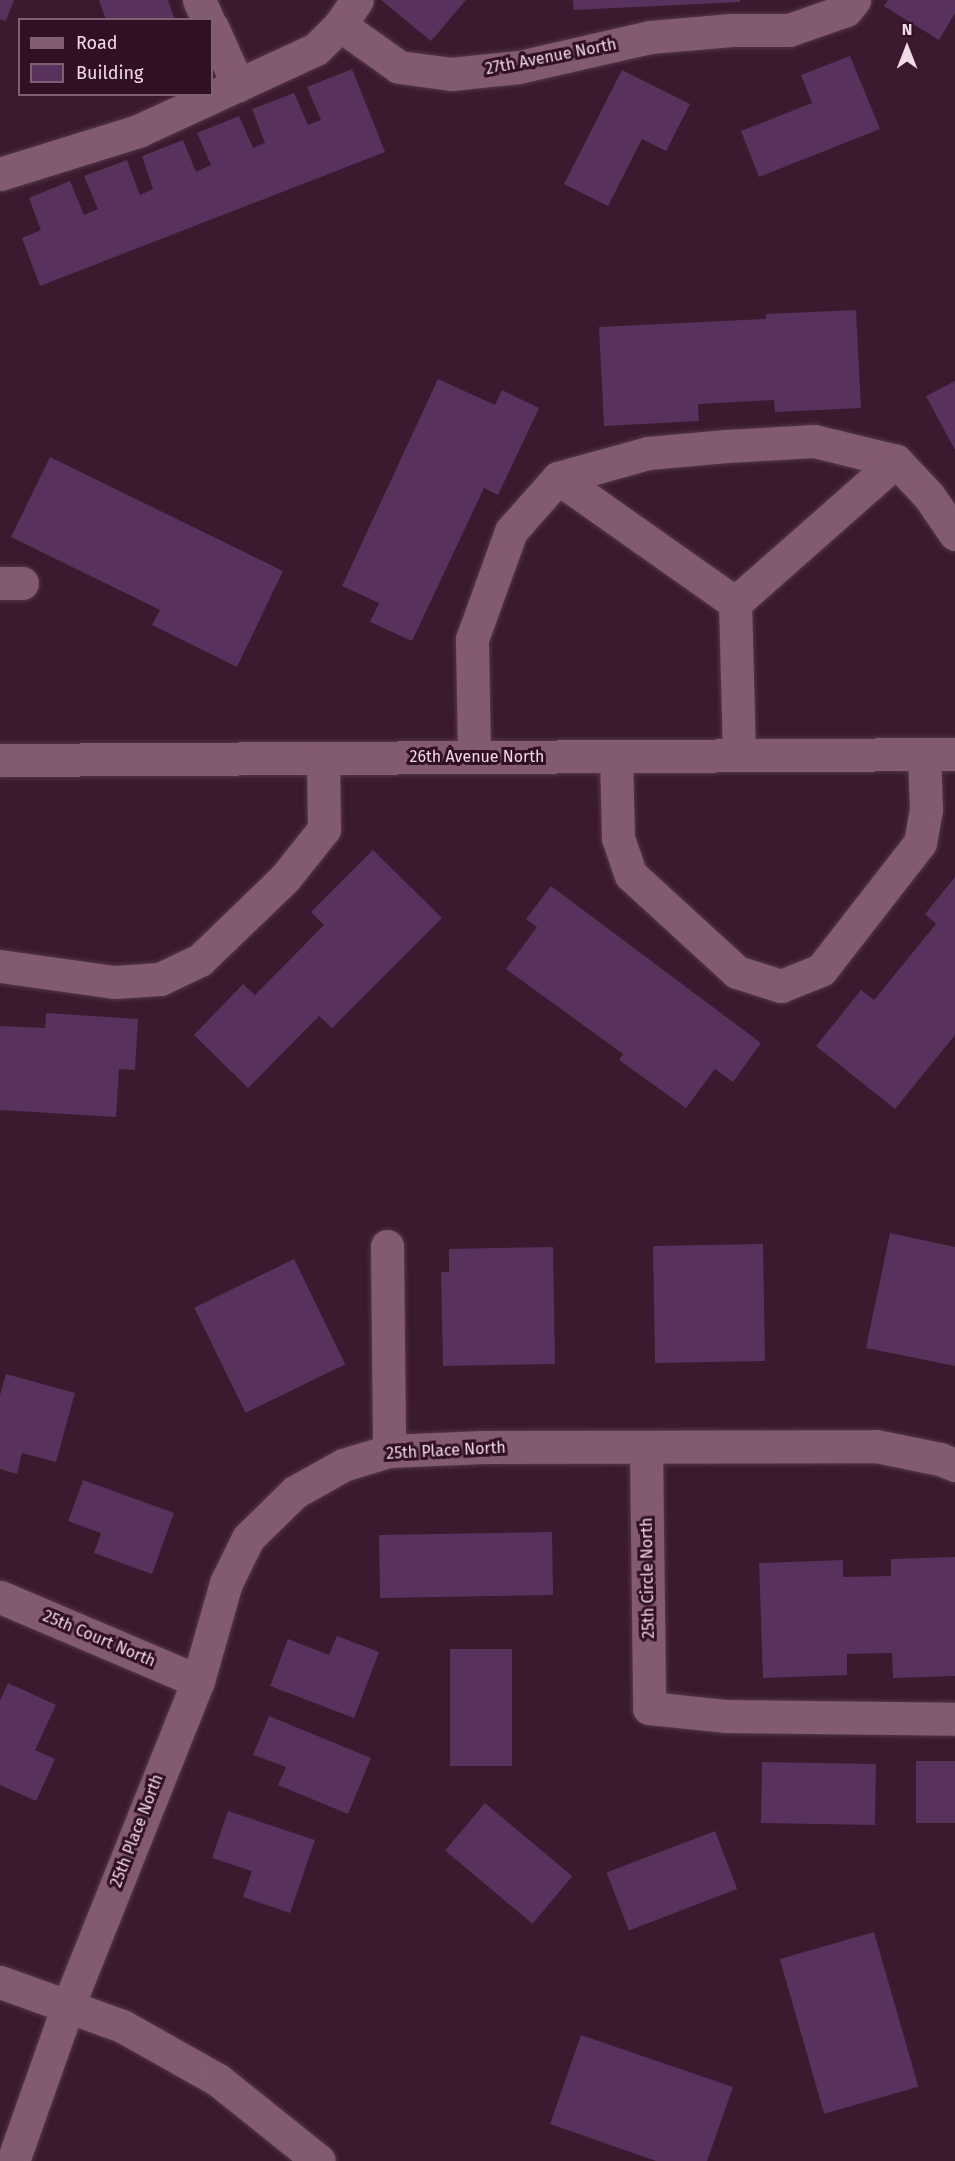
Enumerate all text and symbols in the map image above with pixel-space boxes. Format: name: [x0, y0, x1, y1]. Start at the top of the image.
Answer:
legend: [18, 18, 213, 96]
north arrow: [877, 18, 937, 78]
text: N: [902, 20, 912, 39]
text: Road: [76, 32, 118, 54]
street label: 27th Avenue North: [484, 35, 618, 79]
text: Building: [76, 62, 143, 84]
street label: 26th Avenue North: [410, 747, 544, 767]
street label: 25th Place North: [386, 1438, 506, 1464]
street label: 25th Circle North: [637, 1517, 659, 1639]
street label: 25th Court North: [40, 1607, 158, 1671]
street label: 25th Place North: [107, 1772, 167, 1890]

